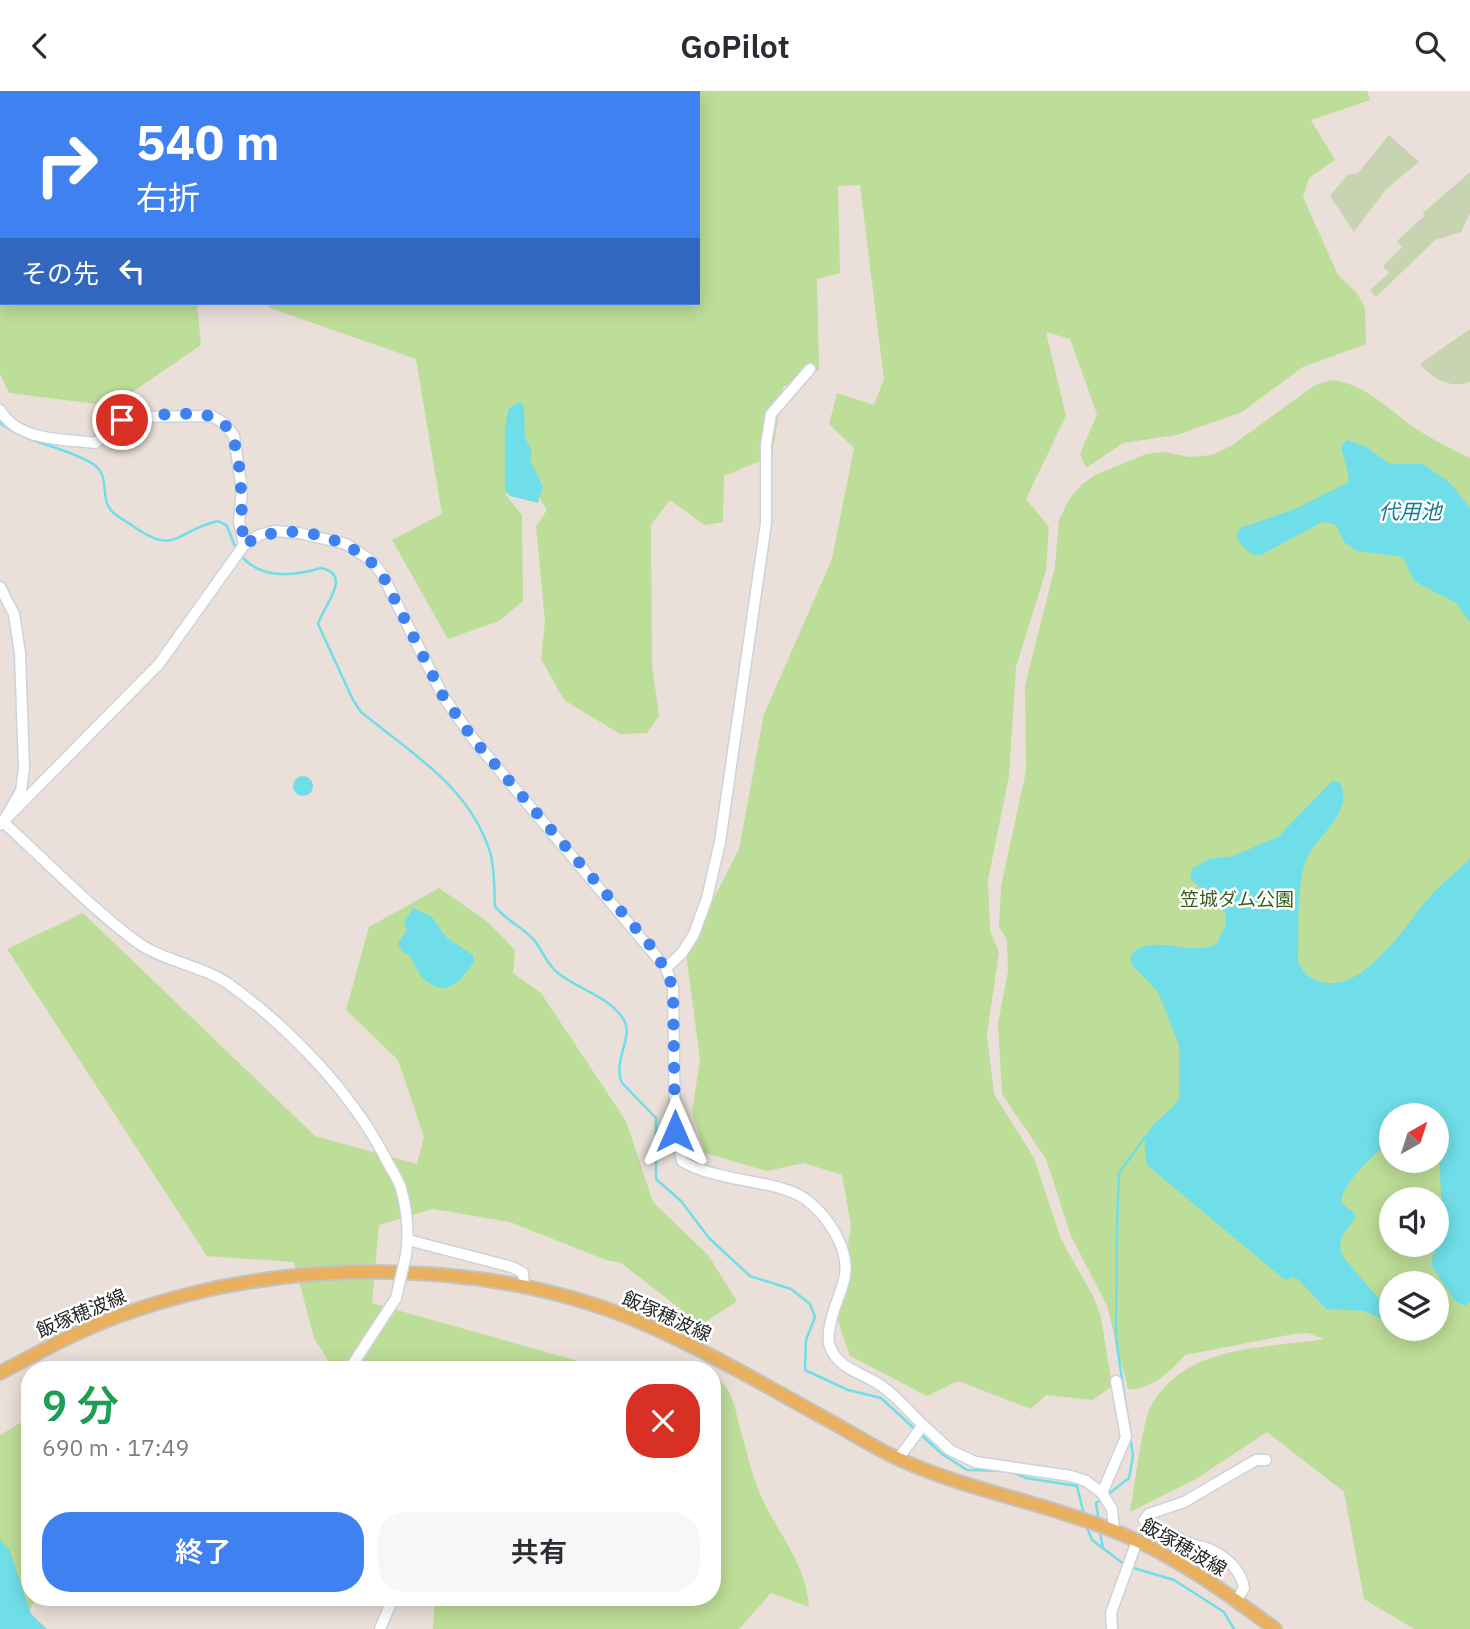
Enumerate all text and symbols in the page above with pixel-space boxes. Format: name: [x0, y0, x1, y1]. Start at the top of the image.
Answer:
text: GoPilot: [680, 25, 790, 67]
icon: back: [21, 27, 59, 65]
icon: search: [1411, 27, 1449, 65]
text: 540 m: [136, 110, 280, 173]
icon: right: [21, 119, 112, 210]
text: 右折: [136, 176, 200, 218]
icon: left: [113, 252, 151, 290]
text: その先: [21, 256, 99, 290]
pin: [92, 390, 152, 450]
icon: arrive: [103, 401, 141, 439]
water label: 代用池: [1379, 497, 1443, 525]
park label: 笠城ダム公園: [1180, 887, 1294, 911]
position arrow: [638, 1094, 712, 1168]
north arrow: [1379, 1103, 1449, 1173]
map controls: [1379, 1103, 1449, 1341]
button: sound: [1379, 1187, 1449, 1257]
button: layers: [1379, 1271, 1449, 1341]
street label: 飯塚穂波線: [33, 1283, 129, 1343]
street label: 飯塚穂波線: [619, 1286, 715, 1346]
text: 9 分: [42, 1378, 119, 1433]
button: close: [626, 1384, 700, 1458]
text: 690 m · 17:49: [42, 1432, 189, 1462]
button: 終了: [42, 1512, 364, 1592]
button: 共有: [378, 1512, 700, 1592]
street label: 飯塚穂波線: [1137, 1513, 1231, 1581]

